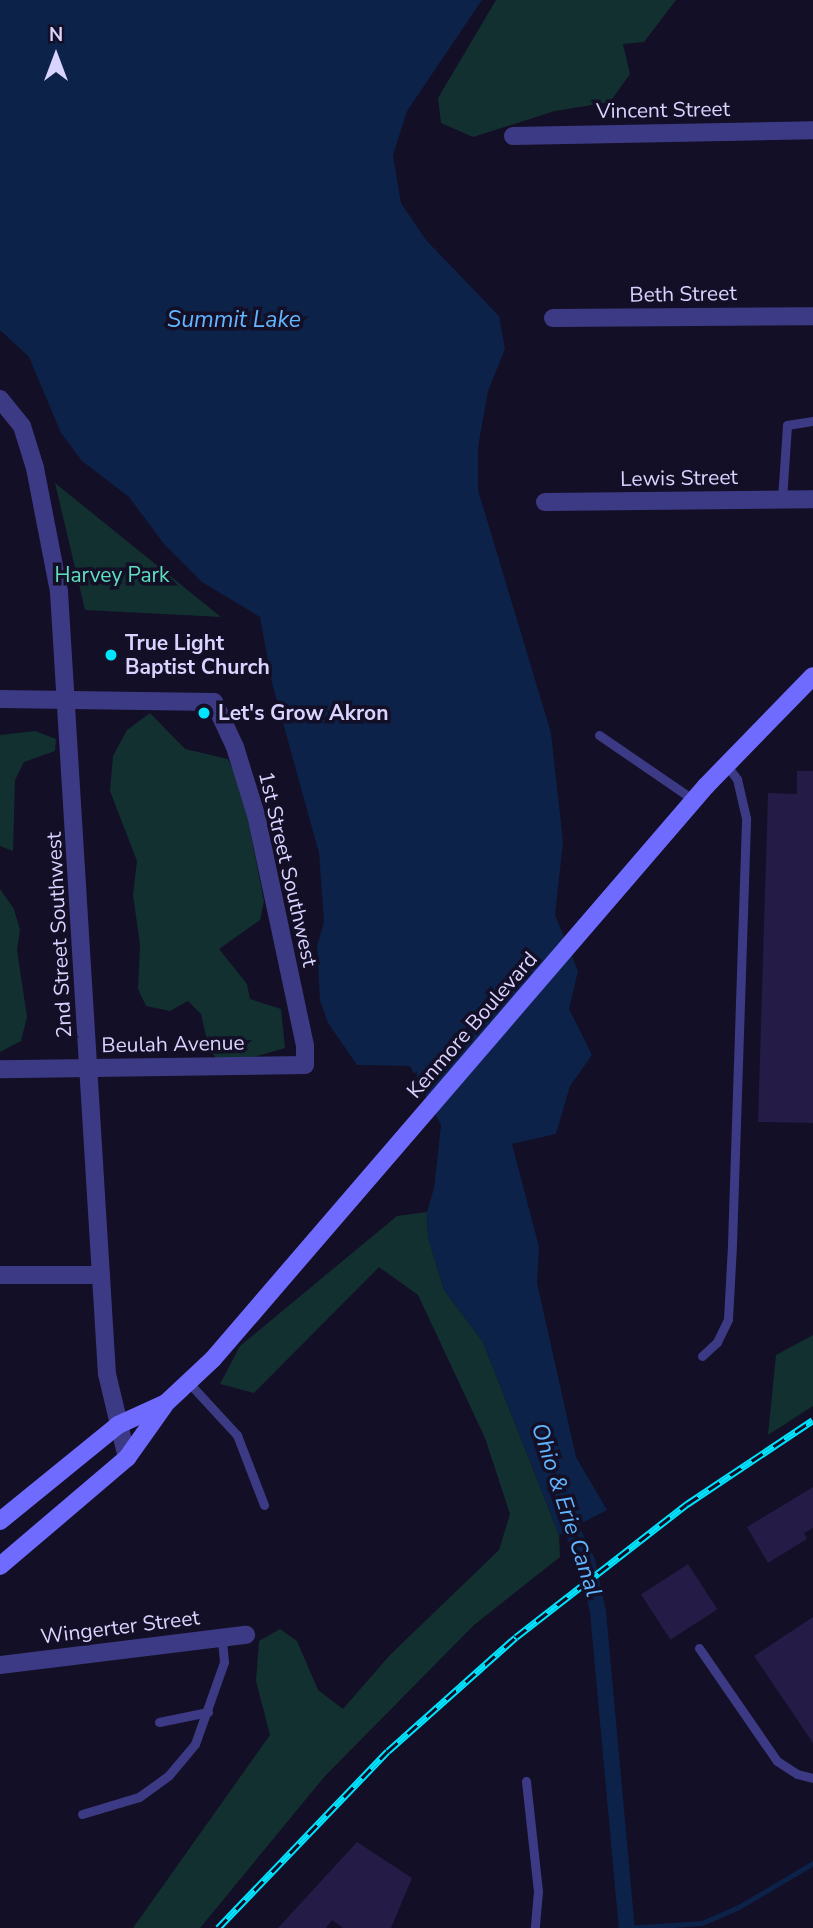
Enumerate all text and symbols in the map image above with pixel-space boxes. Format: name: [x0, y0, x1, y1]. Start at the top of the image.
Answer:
north arrow: [21, 21, 91, 91]
text: N: [49, 22, 63, 48]
street label: Vincent Street: [596, 96, 730, 124]
street label: Beth Street: [629, 280, 737, 308]
water label: Summit Lake: [167, 306, 301, 334]
street label: Lewis Street: [620, 464, 738, 492]
park label: Harvey Park: [54, 562, 170, 588]
place label: True Light Baptist Church: [125, 630, 270, 680]
marker: True Light Baptist Church: [103, 647, 119, 663]
place label: Let's Grow Akron: [218, 700, 388, 726]
marker: Let's Grow Akron: [196, 705, 212, 721]
street label: 1st Street Southwest: [253, 769, 323, 969]
street label: 2nd Street Southwest: [41, 831, 77, 1039]
street label: Kenmore Boulevard: [402, 947, 542, 1103]
street label: Beulah Avenue: [101, 1030, 245, 1058]
water label: Ohio & Erie Canal: [525, 1420, 607, 1600]
street label: Wingerter Street: [39, 1605, 201, 1649]

